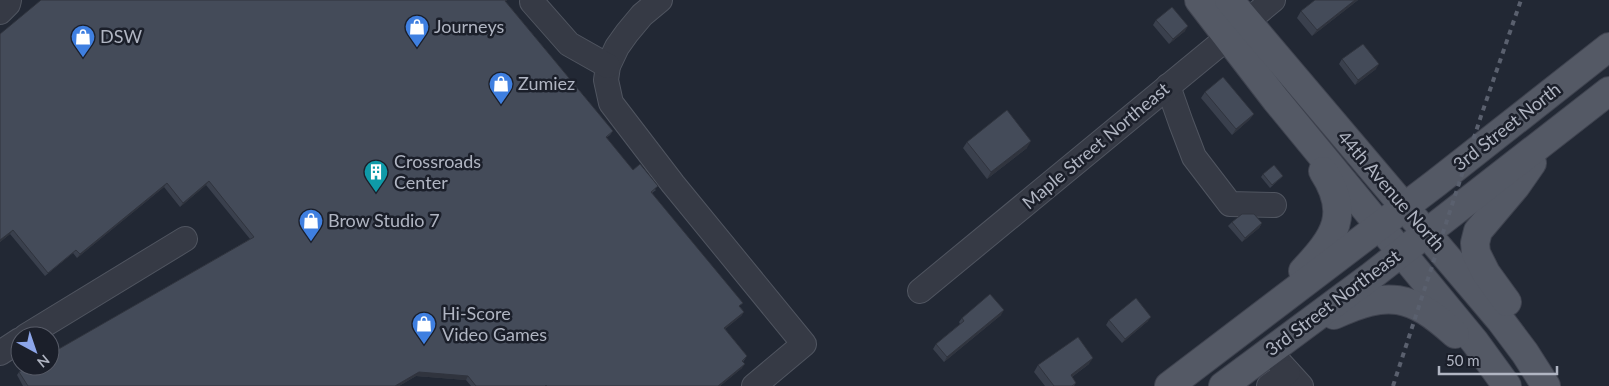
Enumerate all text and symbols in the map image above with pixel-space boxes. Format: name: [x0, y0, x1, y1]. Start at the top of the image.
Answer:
shop icon: Journeys: [404, 14, 430, 48]
place label: Journeys: [434, 15, 505, 37]
shop icon: DSW: [70, 24, 96, 58]
place label: DSW: [100, 25, 142, 47]
shop icon: Zumiez: [488, 71, 514, 105]
place label: Zumiez: [518, 72, 575, 94]
street label: Maple Street Northeast: [1017, 77, 1174, 213]
street label: 3rd Street North: [1448, 78, 1564, 175]
street label: 44th Avenue North: [1333, 126, 1450, 255]
place label: Crossroads Center: [394, 150, 481, 193]
building icon: Crossroads Center: [363, 159, 389, 193]
shop icon: Brow Studio 7: [298, 208, 324, 242]
place label: Brow Studio 7: [328, 209, 440, 231]
street label: 3rd Street Northeast: [1261, 244, 1404, 360]
place label: Hi-Score Video Games: [442, 302, 547, 345]
shop icon: Hi-Score Video Games: [411, 311, 437, 345]
north arrow: [10, 326, 60, 376]
scale bar: [1439, 344, 1556, 376]
text: N: [34, 351, 53, 371]
text: 50 m: [1446, 351, 1480, 369]

